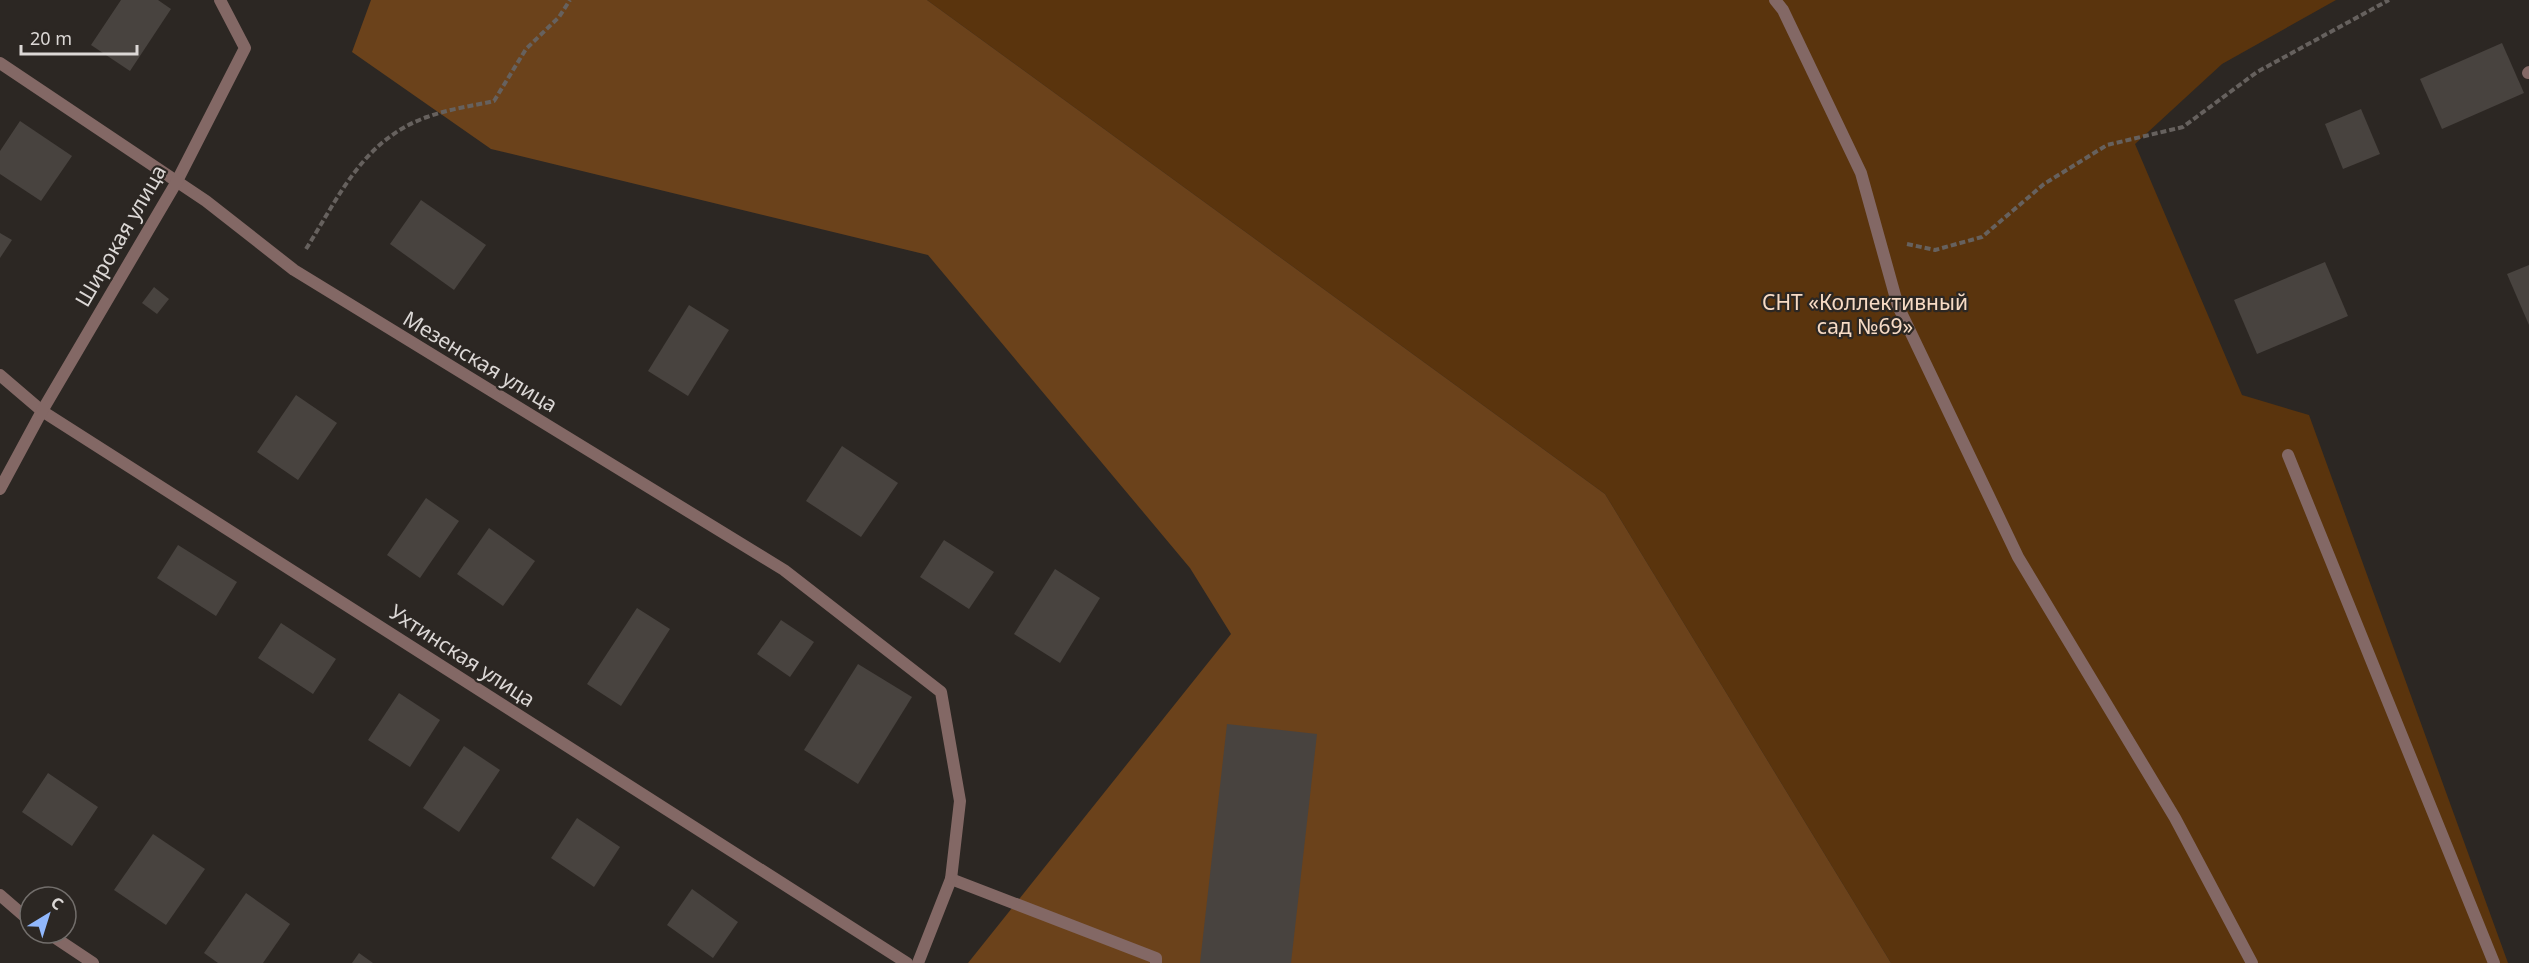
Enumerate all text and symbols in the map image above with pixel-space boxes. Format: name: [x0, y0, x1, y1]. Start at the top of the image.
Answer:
scale bar: [21, 18, 136, 56]
text: 20 m: [30, 26, 72, 50]
street label: Широкая улица: [68, 159, 172, 312]
park label: СНТ «Коллективный сад №69»: [1762, 288, 1968, 340]
street label: Мезенская улица: [398, 304, 563, 418]
street label: Ухтинская улица: [384, 598, 541, 713]
north arrow: [18, 885, 78, 945]
text: С: [46, 891, 68, 915]

